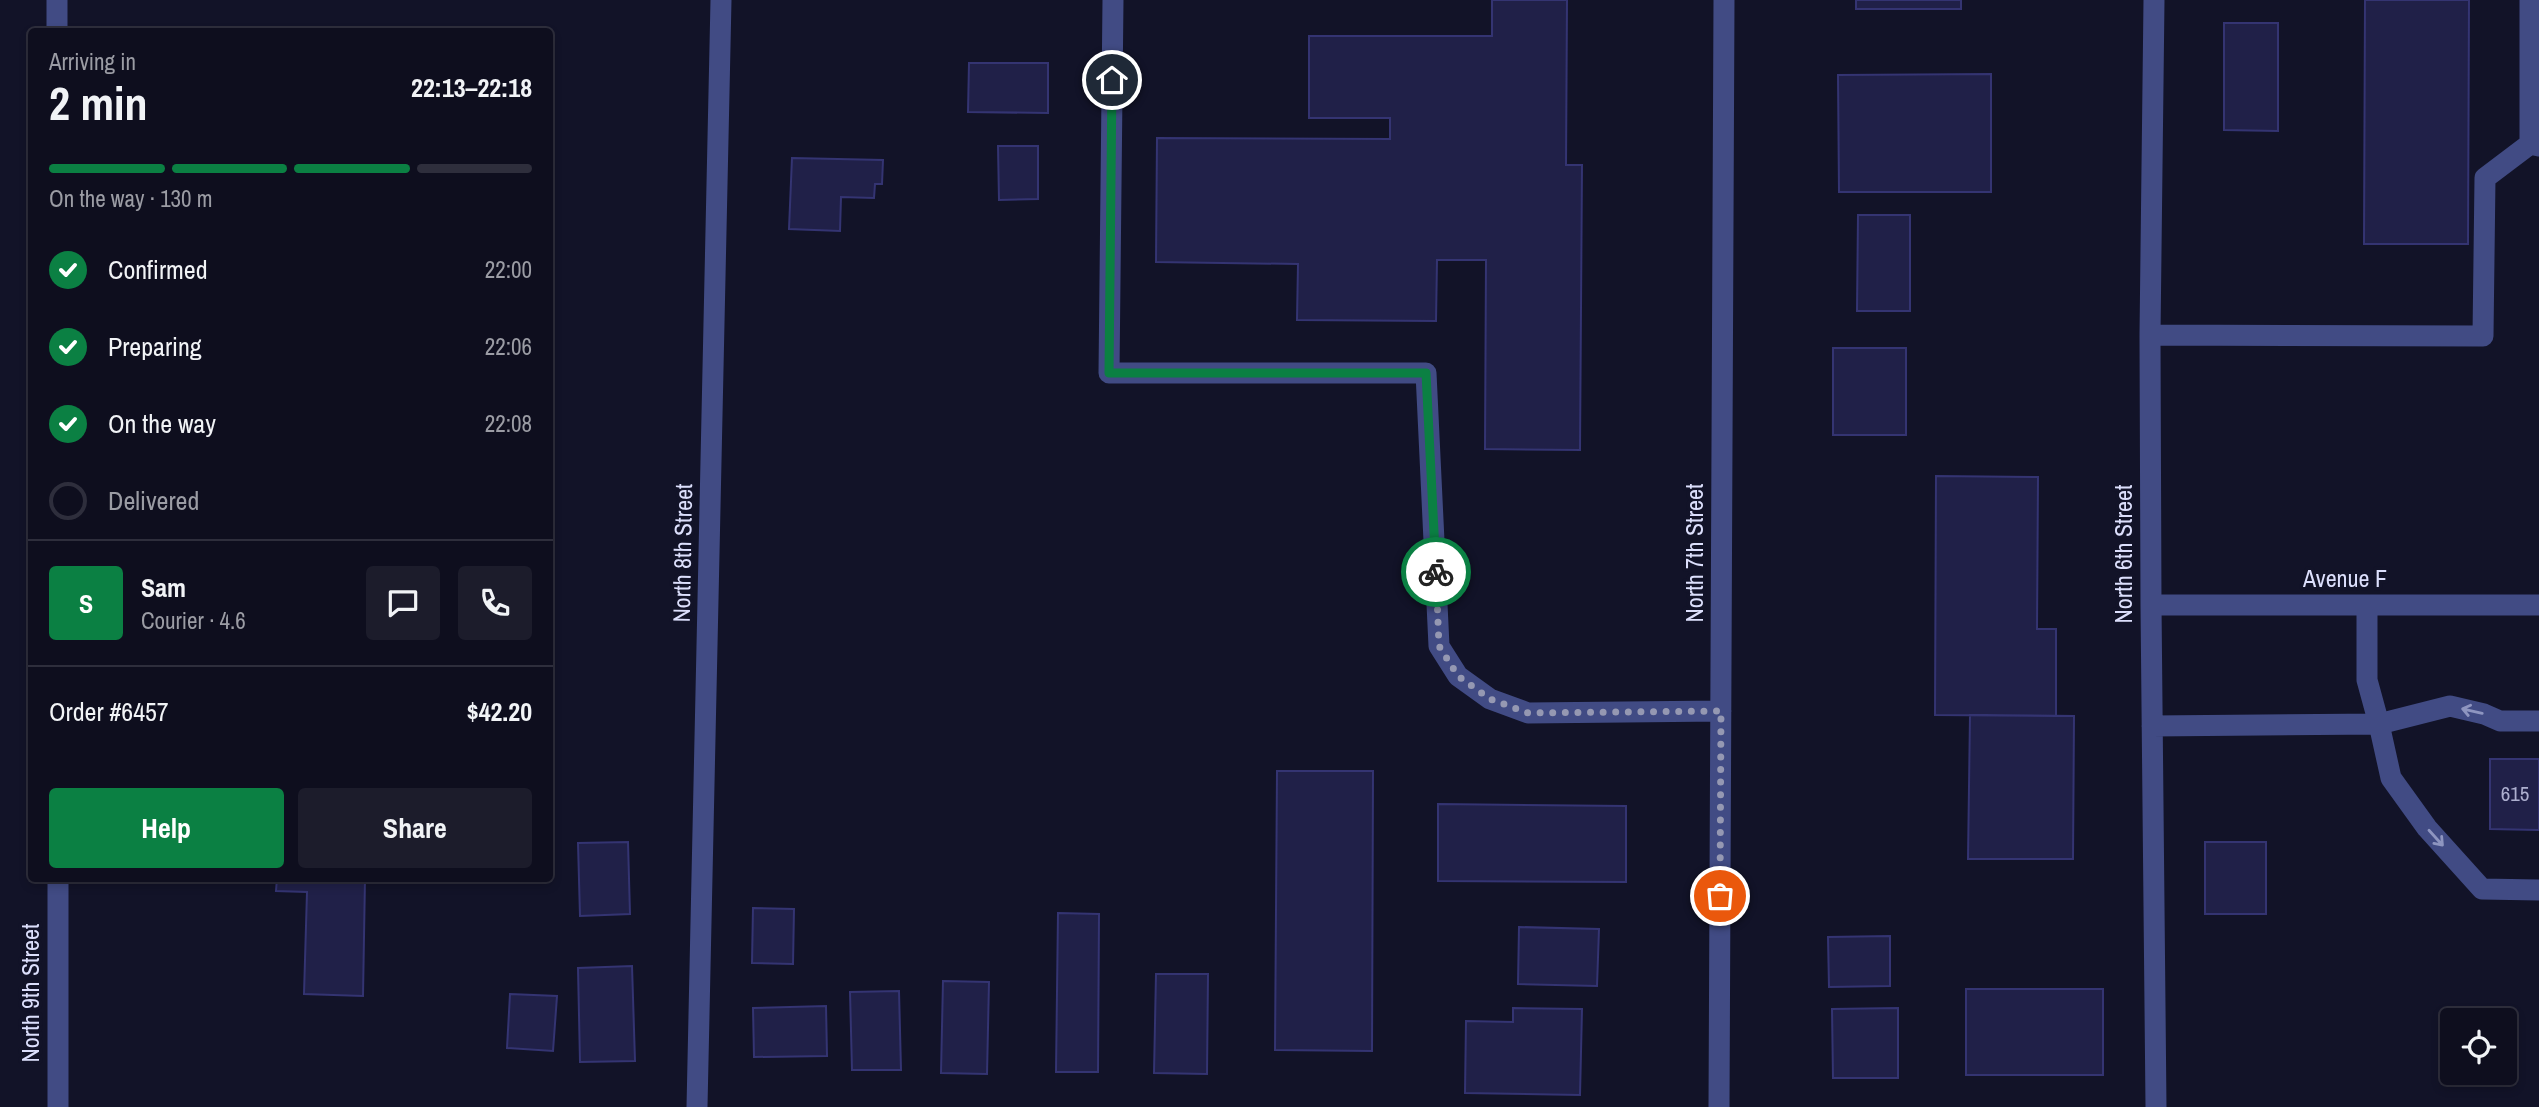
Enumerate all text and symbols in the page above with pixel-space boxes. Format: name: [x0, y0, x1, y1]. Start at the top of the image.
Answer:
text: Arriving in: [49, 46, 136, 77]
pin: [1082, 50, 1142, 110]
icon: home: [1093, 61, 1131, 99]
text: 22:13–22:18: [411, 70, 532, 105]
text: 2 min: [49, 72, 148, 134]
text: On the way · 130 m: [49, 183, 213, 214]
icon: check: [49, 251, 87, 289]
text: Confirmed: [108, 252, 208, 287]
text: 22:00: [485, 254, 532, 285]
icon: check: [49, 328, 87, 366]
text: Preparing: [108, 329, 202, 364]
text: 22:06: [485, 331, 532, 362]
icon: check: [49, 405, 87, 443]
text: On the way: [108, 406, 216, 441]
text: 22:08: [485, 408, 532, 439]
text: Delivered: [108, 483, 199, 518]
street label: North 8th Street: [665, 483, 699, 623]
street label: North 7th Street: [1678, 483, 1710, 622]
street label: North 6th Street: [2107, 484, 2139, 623]
courier: [1401, 537, 1471, 607]
icon: bike: [1417, 553, 1455, 591]
street label: Avenue F: [2302, 562, 2387, 594]
button: chat: [366, 566, 440, 640]
button: phone: [458, 566, 532, 640]
text: Sam: [141, 570, 186, 605]
text: S: [79, 586, 93, 621]
text: Courier · 4.6: [141, 605, 246, 636]
text: Order #6457: [49, 694, 169, 729]
text: $42.20: [467, 694, 532, 729]
one-way arrow: [2461, 704, 2484, 717]
house number: 615: [2501, 779, 2529, 808]
button: Help: [49, 788, 284, 868]
button: Share: [298, 788, 532, 868]
one-way arrow: [2428, 829, 2444, 847]
pin: [1690, 866, 1750, 926]
icon: bag: [1701, 877, 1739, 915]
street label: North 9th Street: [14, 923, 46, 1062]
map controls: [2440, 1008, 2517, 1085]
button: locate: [2440, 1008, 2517, 1085]

